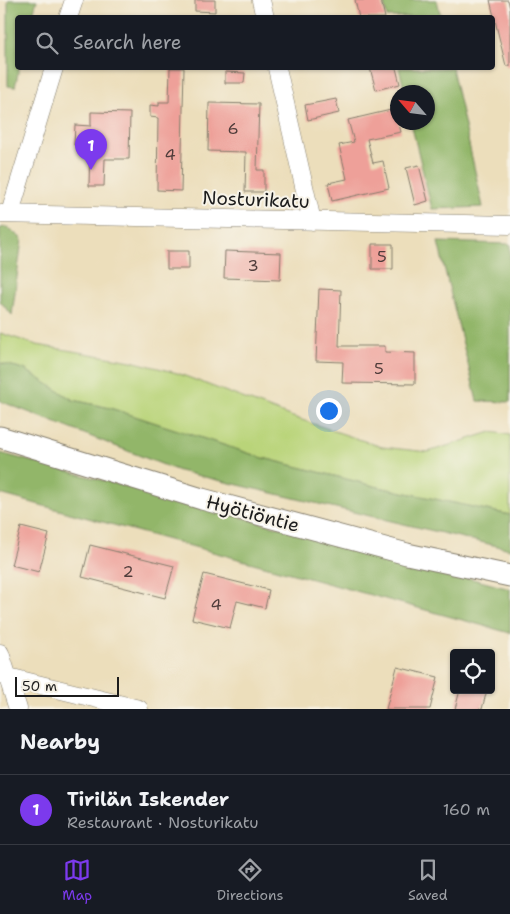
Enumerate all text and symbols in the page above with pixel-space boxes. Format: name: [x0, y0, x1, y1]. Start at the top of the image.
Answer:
search box: [15, 15, 495, 70]
icon: search: [33, 29, 61, 57]
text: Search here: [73, 30, 182, 55]
north arrow: [390, 85, 435, 130]
house number: 6: [227, 118, 239, 139]
pin: 1: [75, 129, 107, 170]
house number: 4: [164, 144, 176, 165]
street label: Nosturikatu: [202, 185, 310, 214]
house number: 5: [377, 246, 387, 267]
house number: 3: [247, 255, 259, 276]
house number: 5: [374, 358, 384, 379]
your location: [316, 398, 342, 424]
street label: Hyötiöntie: [203, 489, 302, 538]
house number: 2: [122, 561, 134, 582]
house number: 4: [210, 594, 222, 615]
map controls: [450, 649, 495, 694]
button: locate: [450, 649, 495, 694]
scale bar: [15, 674, 119, 697]
text: 50 m: [22, 677, 57, 695]
text: Nearby: [20, 728, 100, 756]
text: Tirilän Iskender: [67, 787, 229, 812]
text: 1: [32, 799, 40, 820]
text: 160 m: [443, 799, 490, 820]
text: Restaurant · Nosturikatu: [67, 812, 259, 833]
tab: Map: [62, 856, 92, 904]
tab: Directions: [217, 856, 284, 904]
tab: Saved: [408, 856, 448, 904]

